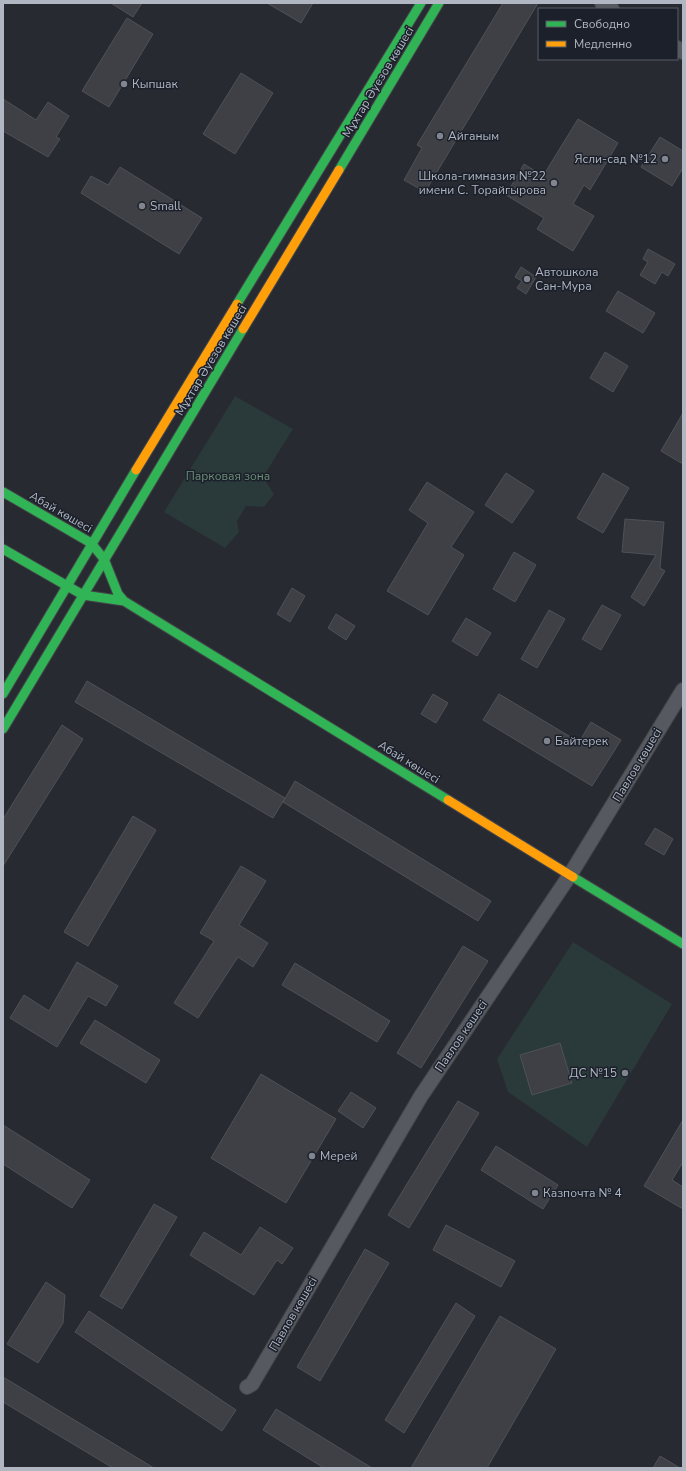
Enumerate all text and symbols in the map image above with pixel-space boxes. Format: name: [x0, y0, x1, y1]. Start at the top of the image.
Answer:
legend: [538, 8, 678, 60]
text: Свободно: [574, 16, 630, 32]
street label: Мұхтар Әуезов көшесі: [338, 23, 418, 141]
text: Медленно: [574, 36, 632, 52]
place label: Кыпшак: [132, 76, 179, 92]
marker: Кыпшак: [119, 79, 129, 89]
place label: Айганым: [448, 128, 499, 144]
marker: Айганым: [435, 131, 445, 141]
place label: Ясли-сад №12: [574, 151, 657, 167]
marker: Ясли-сад №12: [660, 154, 670, 164]
place label: Школа-гимназия №22 имени С. Торайгырова: [418, 168, 546, 198]
marker: Школа-гимназия №22 имени С. Торайгырова: [549, 178, 559, 188]
place label: Small: [150, 198, 182, 214]
marker: Small: [137, 201, 147, 211]
place label: Автошкола Сан-Мура: [535, 264, 598, 294]
marker: Автошкола Сан-Мура: [522, 274, 532, 284]
street label: Мұхтар Әуезов көшесі: [171, 301, 251, 419]
park label: Парковая зона: [186, 468, 270, 484]
street label: Абай көшесі: [27, 488, 95, 536]
street label: Павлов көшесі: [609, 725, 665, 805]
place label: Байтерек: [555, 733, 609, 749]
marker: Байтерек: [542, 736, 552, 746]
street label: Абай көшесі: [375, 737, 443, 787]
street label: Павлов көшесі: [431, 997, 491, 1075]
place label: ДС №15: [569, 1065, 617, 1081]
marker: ДС №15: [620, 1068, 630, 1078]
place label: Мерей: [320, 1148, 357, 1164]
marker: Мерей: [307, 1151, 317, 1161]
place label: Казпочта № 4: [543, 1185, 622, 1201]
marker: Казпочта № 4: [530, 1188, 540, 1198]
street label: Павлов көшесі: [265, 1274, 321, 1354]

